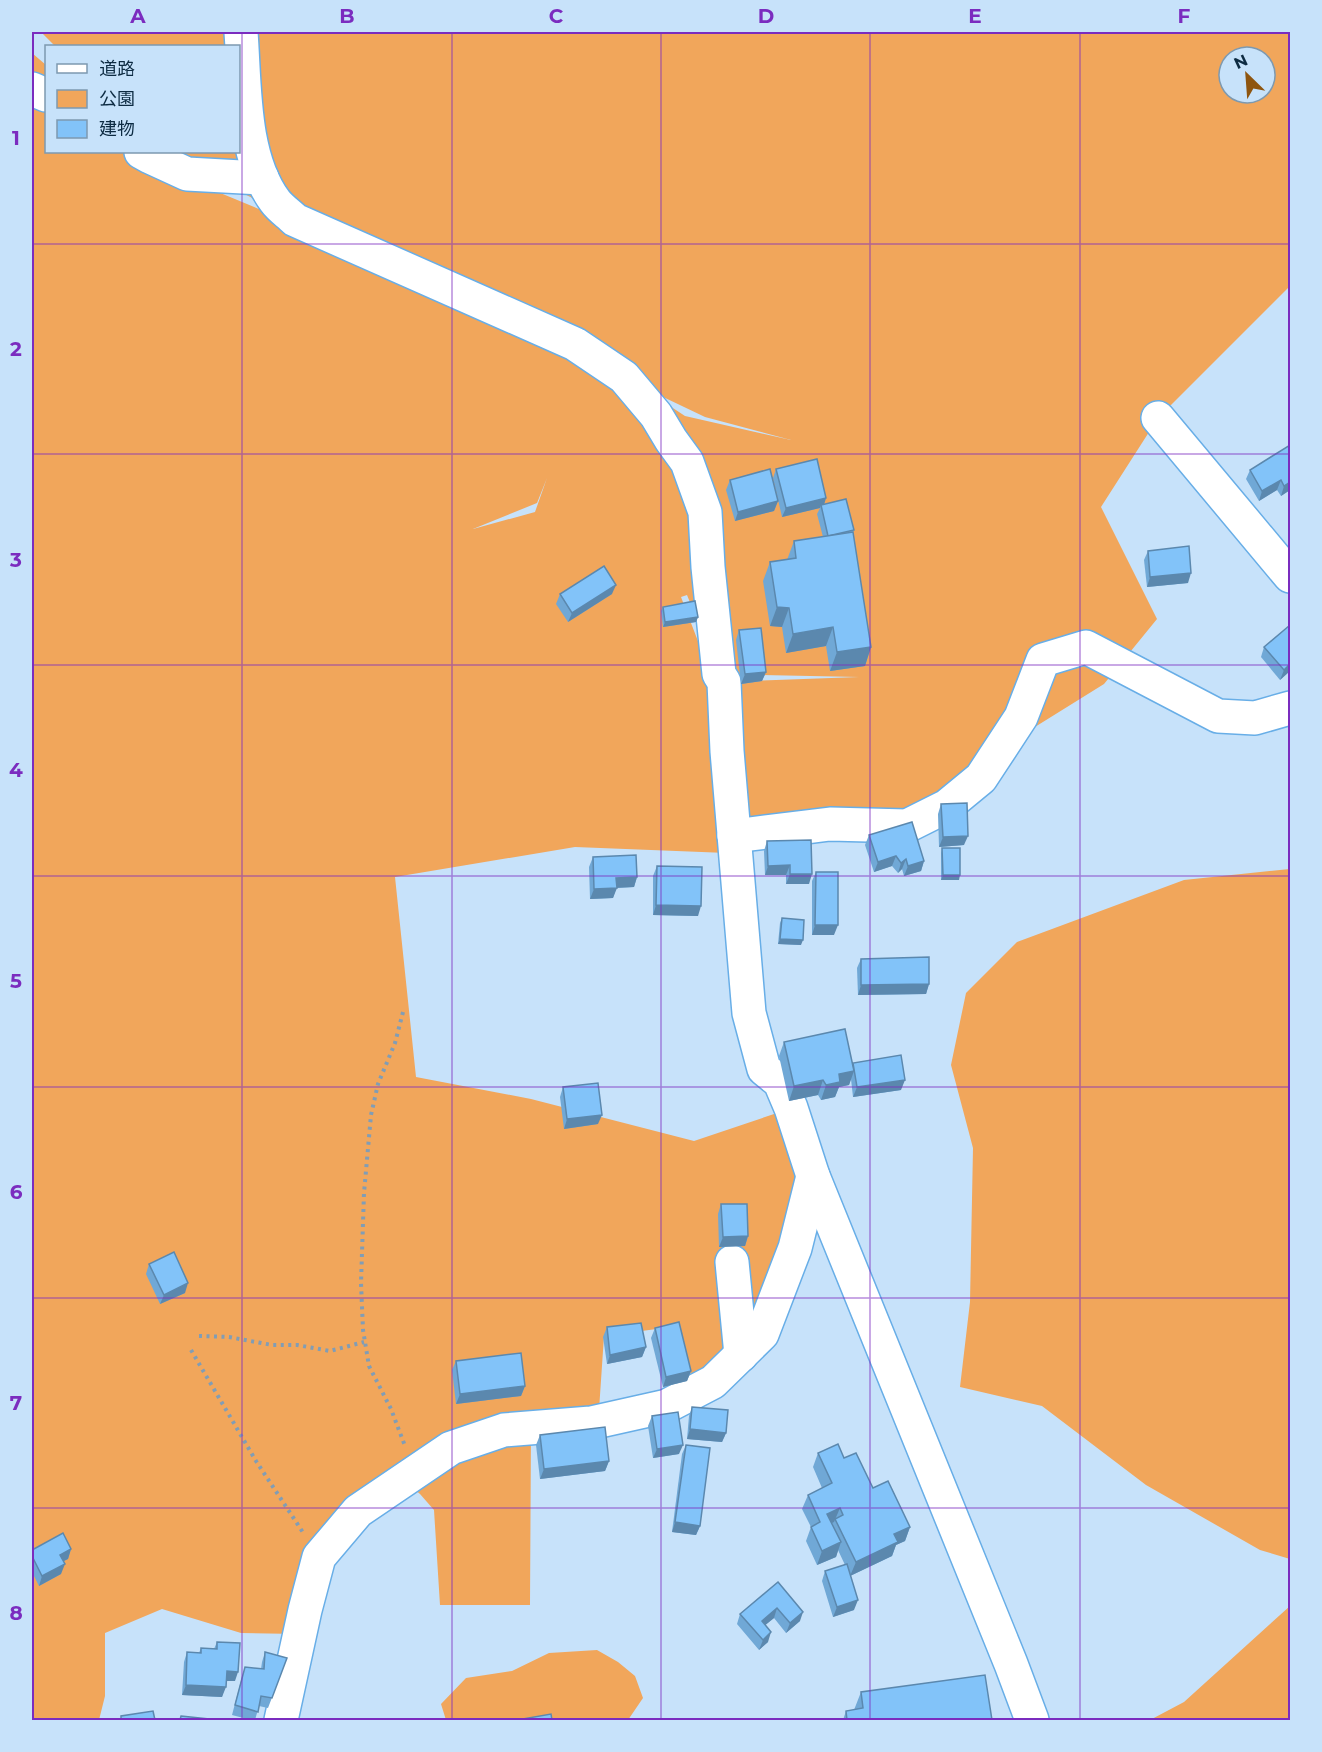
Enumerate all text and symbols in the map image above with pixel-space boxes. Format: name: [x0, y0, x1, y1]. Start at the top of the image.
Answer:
text: A: [129, 4, 146, 28]
text: B: [339, 4, 355, 28]
text: C: [549, 4, 564, 28]
text: D: [758, 4, 774, 28]
text: E: [968, 4, 982, 28]
text: F: [1178, 4, 1191, 28]
legend: [45, 45, 240, 153]
north arrow: [1217, 45, 1277, 105]
text: N: [1231, 51, 1251, 73]
text: 道路: [99, 58, 135, 80]
text: 公園: [99, 88, 135, 110]
text: 建物: [99, 118, 135, 140]
text: 1: [12, 126, 20, 150]
text: 2: [10, 337, 22, 361]
text: 3: [9, 548, 22, 572]
text: 4: [9, 758, 23, 782]
text: 5: [10, 969, 22, 993]
text: 6: [10, 1180, 23, 1204]
text: 7: [10, 1391, 22, 1415]
text: 8: [9, 1601, 23, 1625]

